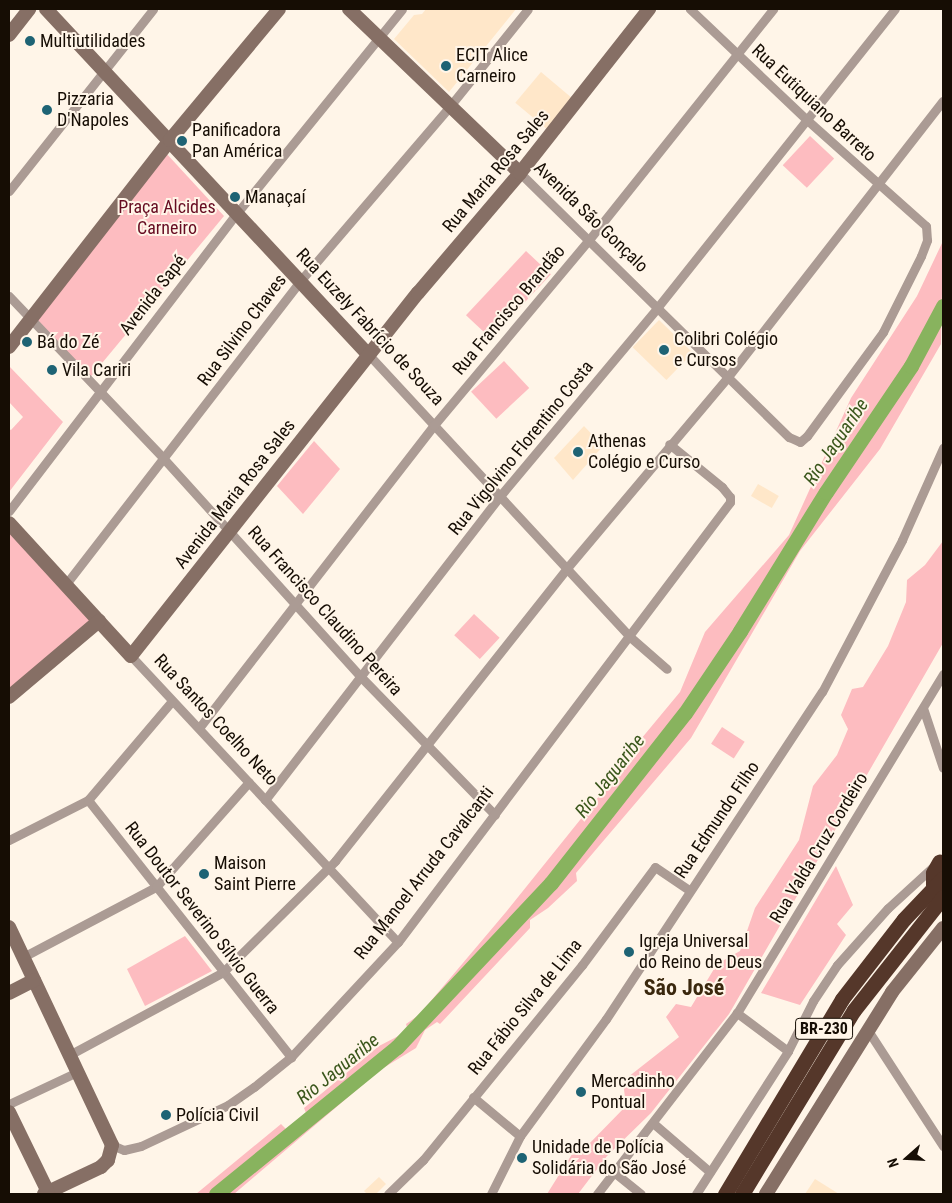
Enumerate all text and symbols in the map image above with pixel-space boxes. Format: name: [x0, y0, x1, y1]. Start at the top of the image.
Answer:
place label: Multiutilidades: [40, 30, 145, 52]
marker: Multiutilidades: [24, 35, 36, 47]
street label: Rua Eutiquiano Barreto: [747, 40, 881, 166]
place label: ECIT Alice Carneiro: [456, 45, 528, 88]
marker: ECIT Alice Carneiro: [440, 60, 452, 72]
place label: Pizzaria D'Napoles: [57, 89, 129, 132]
marker: Pizzaria D'Napoles: [41, 104, 53, 116]
street label: Rua Maria Rosa Sales: [438, 105, 554, 237]
place label: Panificadora Pan América: [192, 120, 282, 162]
marker: Panificadora Pan América: [176, 135, 188, 147]
street label: Avenida São Gonçalo: [530, 157, 652, 277]
place label: Manaçaí: [245, 186, 306, 208]
marker: Manaçaí: [229, 191, 241, 203]
park label: Praça Alcides Carneiro: [118, 197, 216, 240]
street label: Rua Francisco Brandão: [448, 241, 570, 379]
street label: Rua Euzely Fabrício de Souza: [292, 244, 448, 410]
street label: Avenida Sapé: [115, 251, 191, 339]
street label: Rua Silvino Chaves: [193, 270, 291, 390]
place label: Colibri Colégio e Cursos: [674, 329, 778, 372]
place label: Bá do Zé: [37, 331, 99, 353]
marker: Bá do Zé: [21, 336, 33, 348]
marker: Colibri Colégio e Cursos: [658, 344, 670, 356]
street label: Rua Vigolvino Florentino Costa: [444, 356, 598, 540]
place label: Vila Cariri: [62, 359, 131, 381]
marker: Vila Cariri: [46, 364, 58, 376]
water label: Rio Jaguaribe: [799, 394, 873, 490]
street label: Avenida Maria Rosa Sales: [170, 415, 300, 573]
place label: Athenas Colégio e Curso: [588, 431, 700, 474]
marker: Athenas Colégio e Curso: [572, 446, 584, 458]
street label: Rua Francisco Claudino Pereira: [243, 522, 407, 700]
street label: Rua Santos Coelho Neto: [150, 650, 282, 790]
water label: Rio Jaguaribe: [570, 730, 650, 822]
street label: Rua Edmundo Filho: [670, 757, 764, 883]
street label: Rua Valda Cruz Cordeiro: [765, 769, 873, 927]
street label: Rua Manoel Arruda Cavalcanti: [350, 782, 498, 964]
street label: Rua Doutor Severino Sílvio Guerra: [120, 818, 284, 1018]
place label: Maison Saint Pierre: [214, 853, 296, 896]
marker: Maison Saint Pierre: [198, 868, 210, 880]
place label: Igreja Universal do Reino de Deus: [639, 931, 762, 974]
street label: Rua Fábio Silva de Lima: [464, 935, 586, 1079]
marker: Igreja Universal do Reino de Deus: [623, 946, 635, 958]
district label: São José: [644, 975, 724, 1001]
road number: BR-230: [794, 1016, 854, 1042]
water label: Rio Jaguaribe: [292, 1029, 384, 1109]
place label: Mercadinho Pontual: [591, 1071, 675, 1114]
marker: Mercadinho Pontual: [575, 1086, 587, 1098]
place label: Polícia Civil: [176, 1104, 259, 1126]
marker: Polícia Civil: [160, 1109, 172, 1121]
north arrow: [882, 1133, 932, 1183]
place label: Unidade de Polícia Solidária do São José: [532, 1137, 686, 1180]
marker: Unidade de Polícia Solidária do São José: [516, 1152, 528, 1164]
text: N: [884, 1156, 902, 1170]

